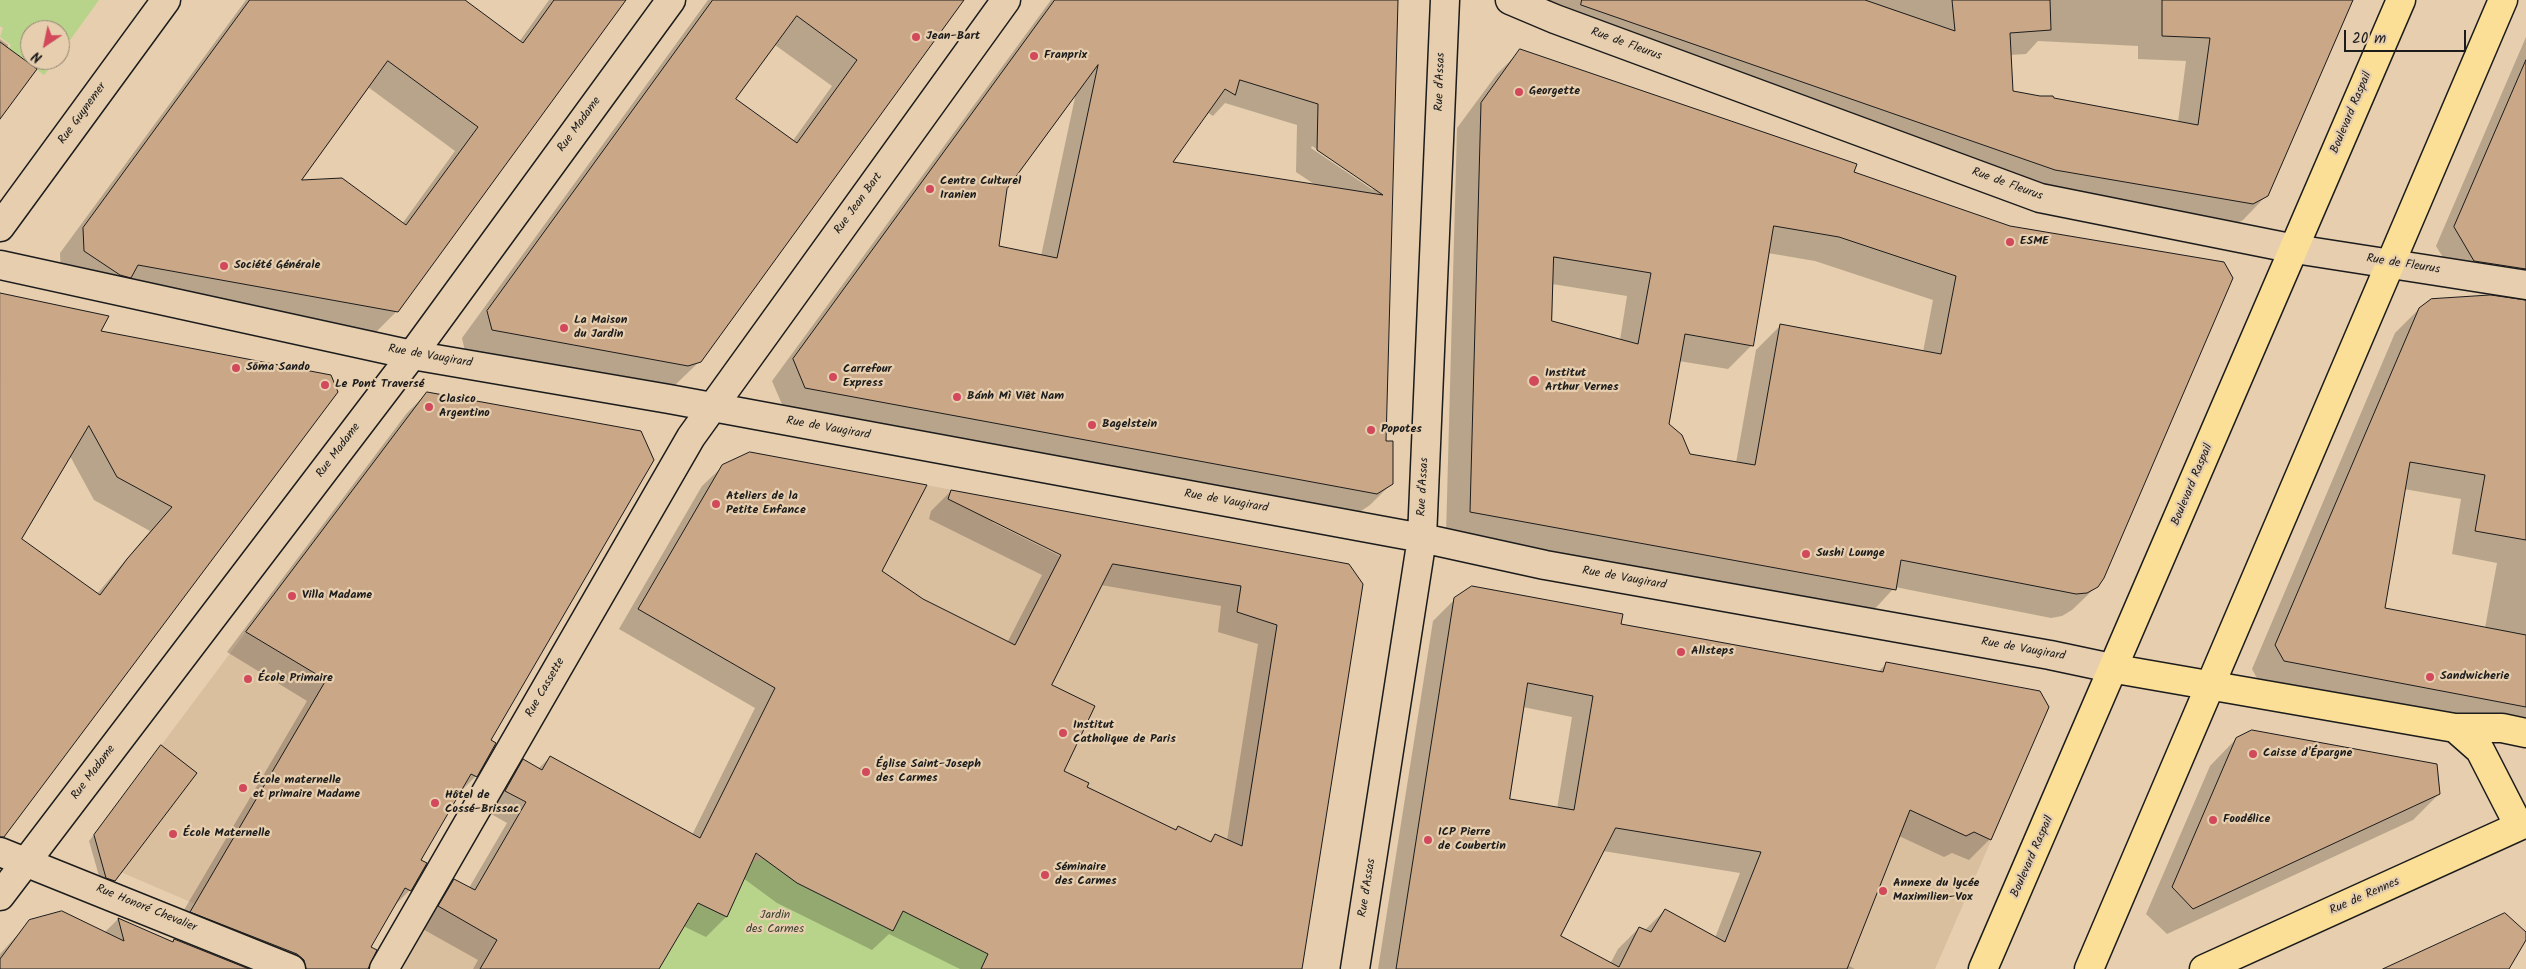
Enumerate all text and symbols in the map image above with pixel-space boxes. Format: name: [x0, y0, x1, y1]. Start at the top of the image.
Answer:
north arrow: [20, 20, 70, 70]
scale bar: [2346, 20, 2468, 52]
street label: Rue de Fleurus: [1589, 26, 1663, 64]
text: 20 m: [2352, 27, 2386, 51]
place label: Jean-Bart: [926, 30, 980, 44]
marker: Jean-Bart: [910, 31, 922, 43]
text: N: [27, 45, 47, 68]
place label: Franprix: [1044, 49, 1087, 63]
marker: Franprix: [1028, 50, 1040, 62]
street label: Rue d'Assas: [1433, 52, 1449, 112]
street label: Boulevard Raspail: [2328, 70, 2376, 156]
street label: Rue Guynemer: [56, 80, 110, 148]
place label: Georgette: [1529, 85, 1580, 99]
marker: Georgette: [1513, 86, 1525, 98]
street label: Rue Madame: [555, 95, 605, 155]
street label: Rue de Fleurus: [1970, 166, 2044, 204]
street label: Rue Jean Bart: [832, 170, 886, 238]
place label: Centre Culturel Iranien: [940, 175, 1021, 203]
marker: Centre Culturel Iranien: [924, 183, 936, 195]
place label: ESME: [2020, 235, 2049, 249]
marker: ESME: [2004, 236, 2016, 248]
street label: Rue de Fleurus: [2365, 252, 2441, 278]
place label: Société Générale: [234, 259, 320, 273]
marker: Société Générale: [218, 260, 230, 272]
place label: La Maison du Jardin: [574, 314, 627, 342]
marker: La Maison du Jardin: [558, 322, 570, 334]
street label: Rue de Vaugirard: [387, 343, 473, 371]
place label: Sōma Sando: [246, 361, 310, 375]
marker: Sōma Sando: [230, 362, 242, 374]
place label: Carrefour Express: [843, 363, 892, 391]
place label: Institut Arthur Vernes: [1545, 367, 1619, 395]
marker: Carrefour Express: [827, 371, 839, 383]
marker: Institut Arthur Vernes: [1527, 374, 1541, 388]
place label: Le Pont Traversé: [335, 378, 424, 392]
marker: Le Pont Traversé: [319, 379, 331, 391]
place label: Bánh Mì Viêt Nam: [967, 390, 1064, 404]
marker: Bánh Mì Viêt Nam: [951, 391, 963, 403]
place label: Clasico Argentino: [439, 393, 490, 421]
marker: Clasico Argentino: [423, 401, 435, 413]
street label: Rue de Vaugirard: [785, 415, 871, 443]
place label: Bagelstein: [1102, 418, 1157, 432]
marker: Bagelstein: [1086, 419, 1098, 431]
street label: Rue Madame: [314, 421, 364, 481]
place label: Popotes: [1381, 423, 1422, 437]
marker: Popotes: [1365, 424, 1377, 436]
street label: Boulevard Raspail: [2169, 442, 2217, 528]
street label: Rue d'Assas: [1415, 457, 1433, 517]
street label: Rue de Vaugirard: [1183, 488, 1269, 516]
place label: Ateliers de la Petite Enfance: [726, 490, 806, 518]
marker: Ateliers de la Petite Enfance: [710, 498, 722, 510]
place label: Sushi Lounge: [1816, 547, 1885, 561]
marker: Sushi Lounge: [1800, 548, 1812, 560]
street label: Rue de Vaugirard: [1581, 565, 1667, 593]
place label: Villa Madame: [302, 589, 372, 603]
marker: Villa Madame: [286, 590, 298, 602]
street label: Rue de Vaugirard: [1980, 636, 2066, 664]
place label: Allsteps: [1691, 645, 1734, 659]
marker: Allsteps: [1675, 646, 1687, 658]
street label: Rue Cassette: [523, 656, 569, 720]
place label: Sandwicherie: [2440, 670, 2509, 684]
marker: Sandwicherie: [2424, 671, 2436, 683]
place label: École Primaire: [258, 672, 333, 686]
marker: École Primaire: [242, 673, 254, 685]
place label: Institut Catholique de Paris: [1073, 719, 1176, 747]
marker: Institut Catholique de Paris: [1057, 727, 1069, 739]
street label: Rue Madame: [69, 743, 119, 803]
place label: Caisse d'Épargne: [2263, 747, 2352, 761]
marker: Caisse d'Épargne: [2247, 748, 2259, 760]
place label: Église Saint-Joseph des Carmes: [876, 758, 981, 786]
marker: Église Saint-Joseph des Carmes: [860, 766, 872, 778]
place label: École maternelle et primaire Madame: [253, 774, 360, 802]
marker: École maternelle et primaire Madame: [237, 782, 249, 794]
place label: Hôtel de Cossé-Brissac: [445, 789, 519, 817]
marker: Hôtel de Cossé-Brissac: [429, 797, 441, 809]
place label: Foodélice: [2223, 813, 2270, 827]
street label: Boulevard Raspail: [2009, 814, 2057, 900]
marker: Foodélice: [2207, 814, 2219, 826]
place label: ICP Pierre de Coubertin: [1438, 826, 1506, 854]
place label: École Maternelle: [183, 827, 270, 841]
marker: École Maternelle: [167, 828, 179, 840]
marker: ICP Pierre de Coubertin: [1422, 834, 1434, 846]
street label: Rue d'Assas: [1356, 858, 1380, 918]
place label: Séminaire des Carmes: [1055, 861, 1117, 889]
marker: Séminaire des Carmes: [1039, 869, 1051, 881]
street label: Rue de Rennes: [2328, 875, 2402, 919]
place label: Annexe du lycée Maximilien-Vox: [1893, 877, 1979, 905]
street label: Rue Honoré Chevalier: [94, 882, 198, 936]
marker: Annexe du lycée Maximilien-Vox: [1877, 885, 1889, 897]
park label: Jardin des Carmes: [746, 909, 804, 937]

